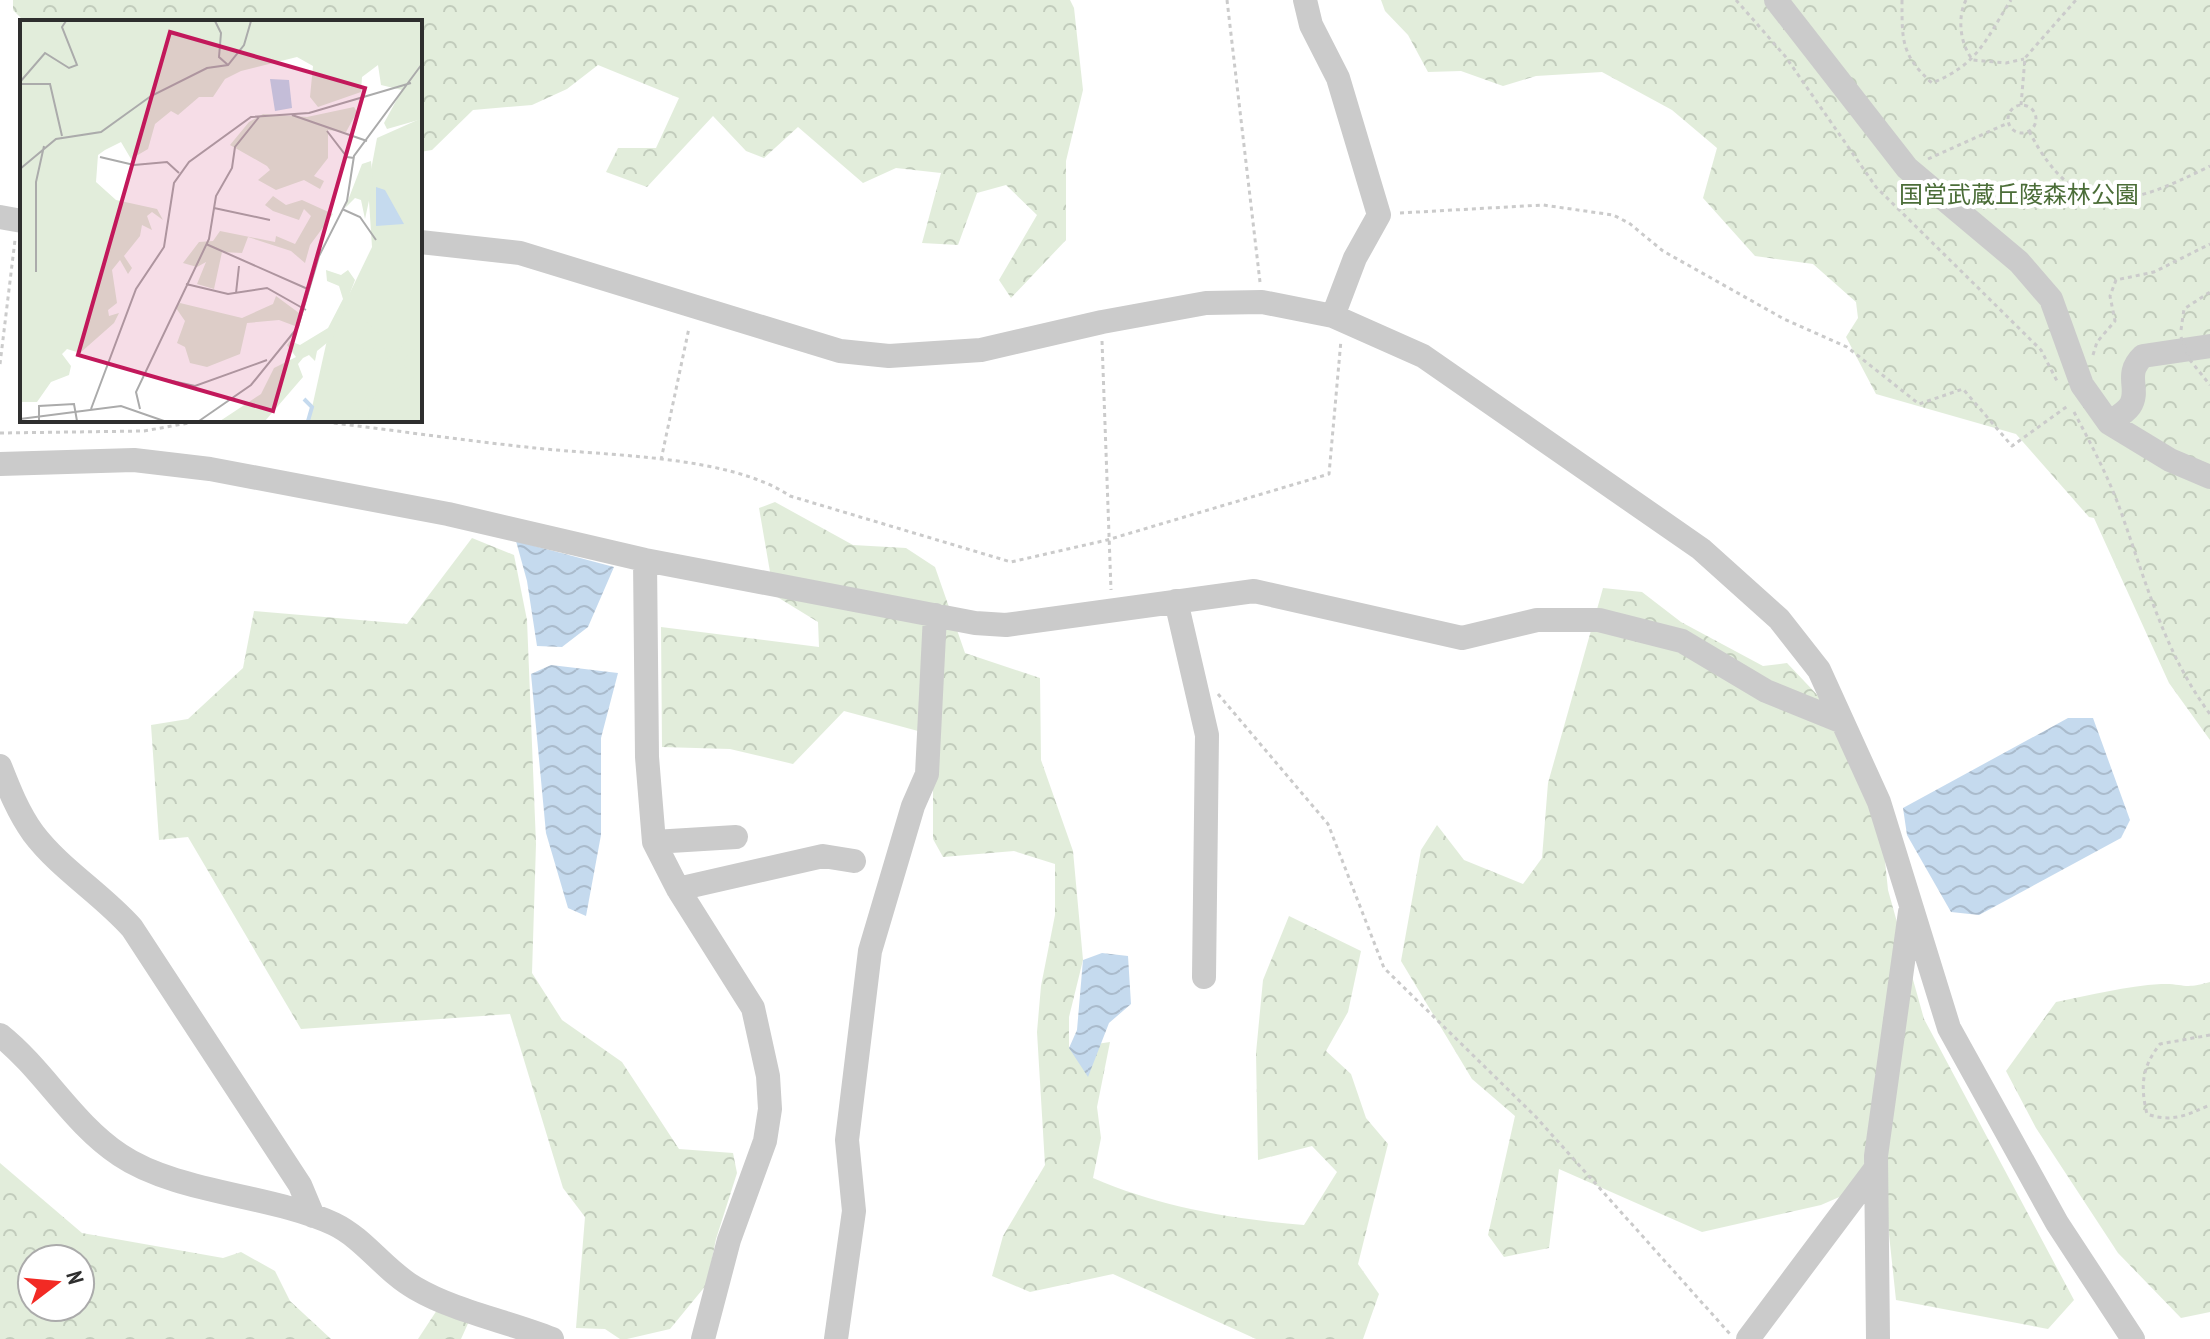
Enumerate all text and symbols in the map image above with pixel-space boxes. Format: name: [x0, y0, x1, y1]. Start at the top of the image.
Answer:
inset map: [20, 20, 422, 422]
park label: 国営武蔵丘陵森林公園: [1899, 179, 2139, 210]
north arrow: [16, 1243, 96, 1323]
text: N: [60, 1268, 90, 1287]

